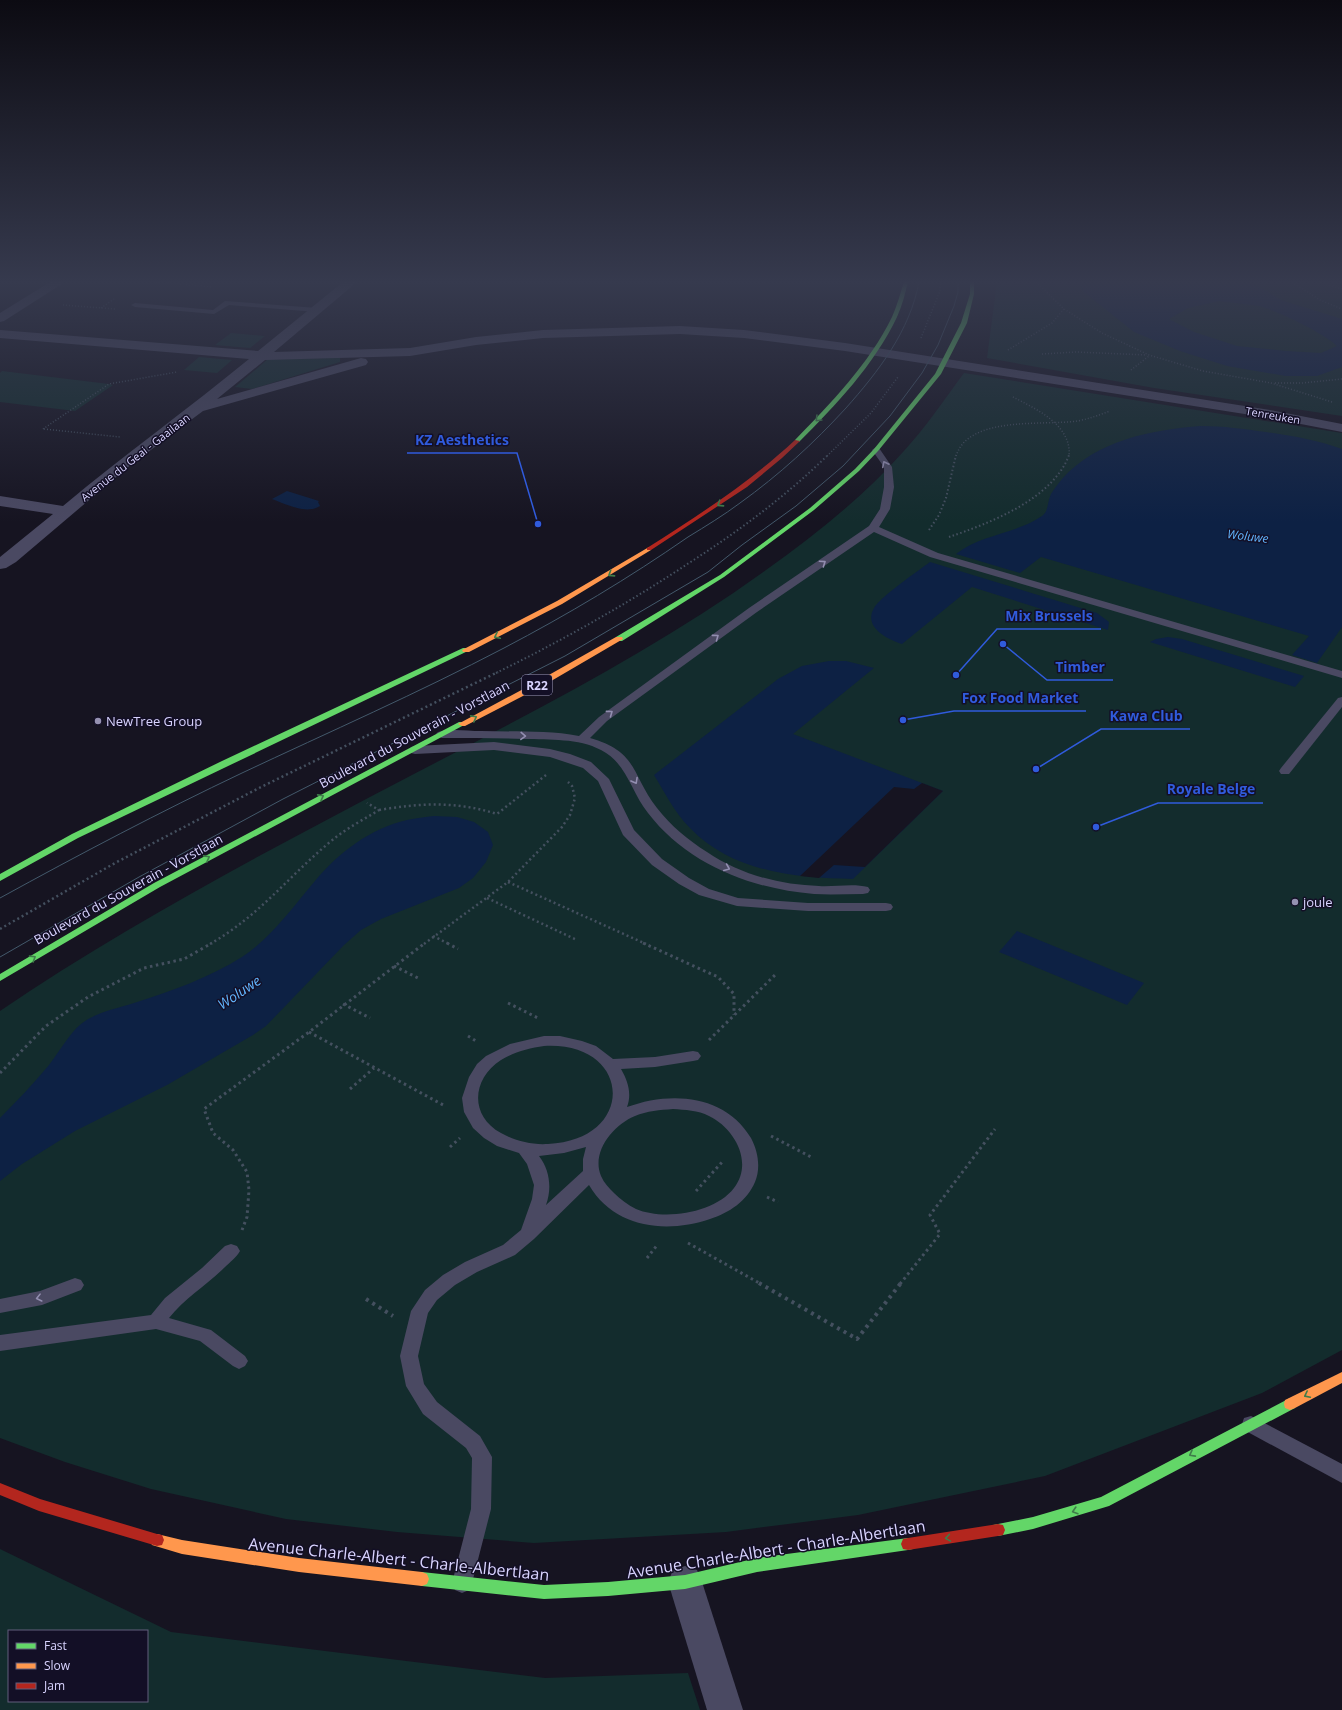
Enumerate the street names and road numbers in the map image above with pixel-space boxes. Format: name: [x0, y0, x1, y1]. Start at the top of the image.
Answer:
street label: Tenreuken: [1245, 403, 1301, 427]
street label: Avenue du Geai - Gaailaan: [77, 410, 193, 504]
road number: R22: [522, 675, 552, 695]
street label: Boulevard du Souverain - Vorstlaan: [316, 676, 512, 792]
street label: Boulevard du Souverain - Vorstlaan: [30, 829, 226, 949]
street label: Avenue Charle-Albert - Charle-Albertlaan: [625, 1514, 927, 1584]
street label: Avenue Charle-Albert - Charle-Albertlaan: [248, 1532, 550, 1586]

